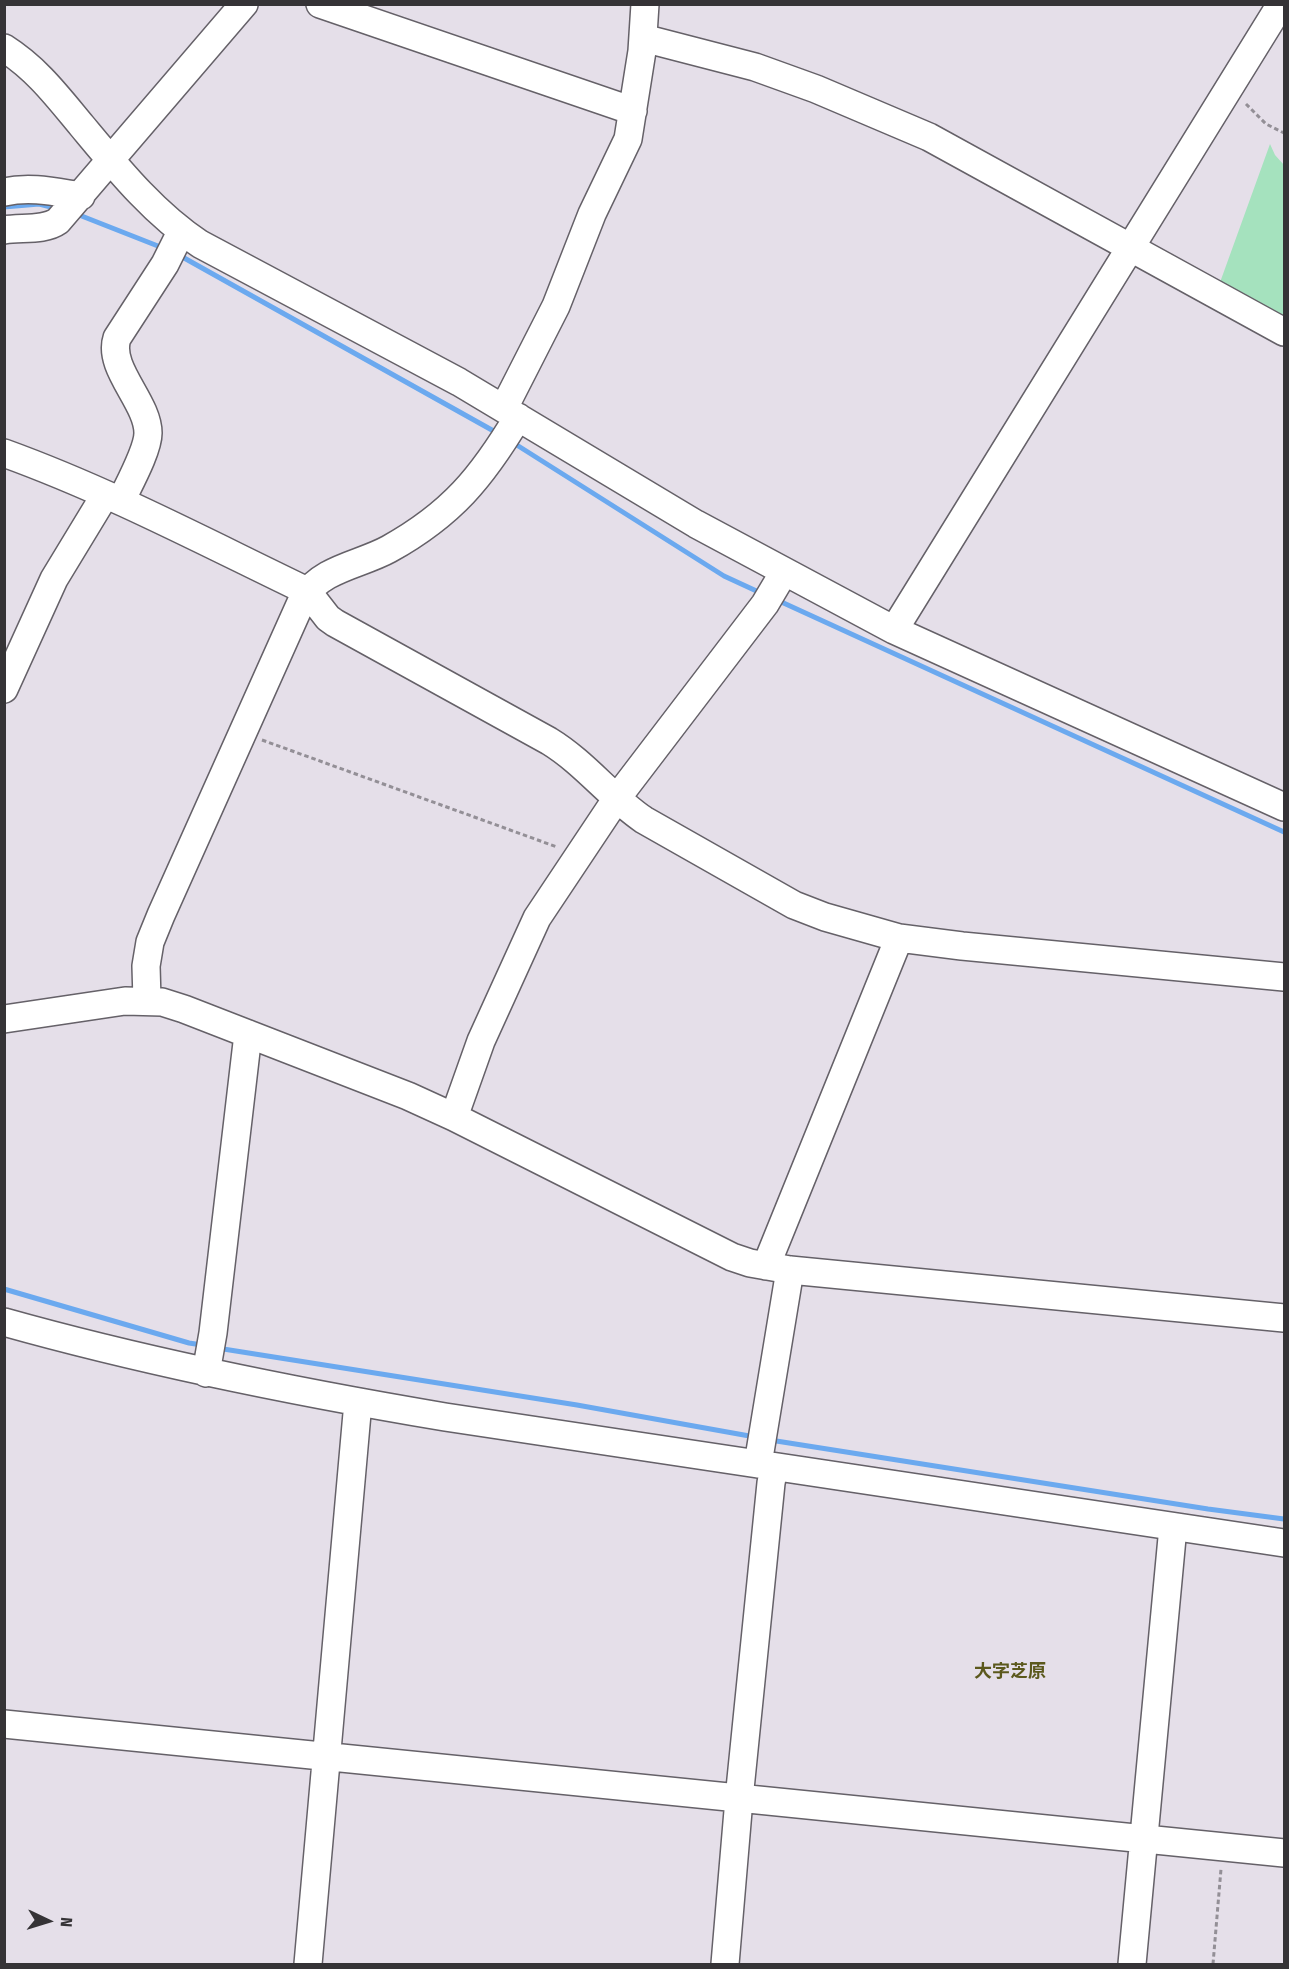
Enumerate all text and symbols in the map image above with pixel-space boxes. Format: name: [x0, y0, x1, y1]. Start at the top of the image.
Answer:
district label: 大字芝原: [974, 1661, 1046, 1683]
north arrow: [18, 1891, 78, 1951]
text: N: [57, 1917, 76, 1928]

